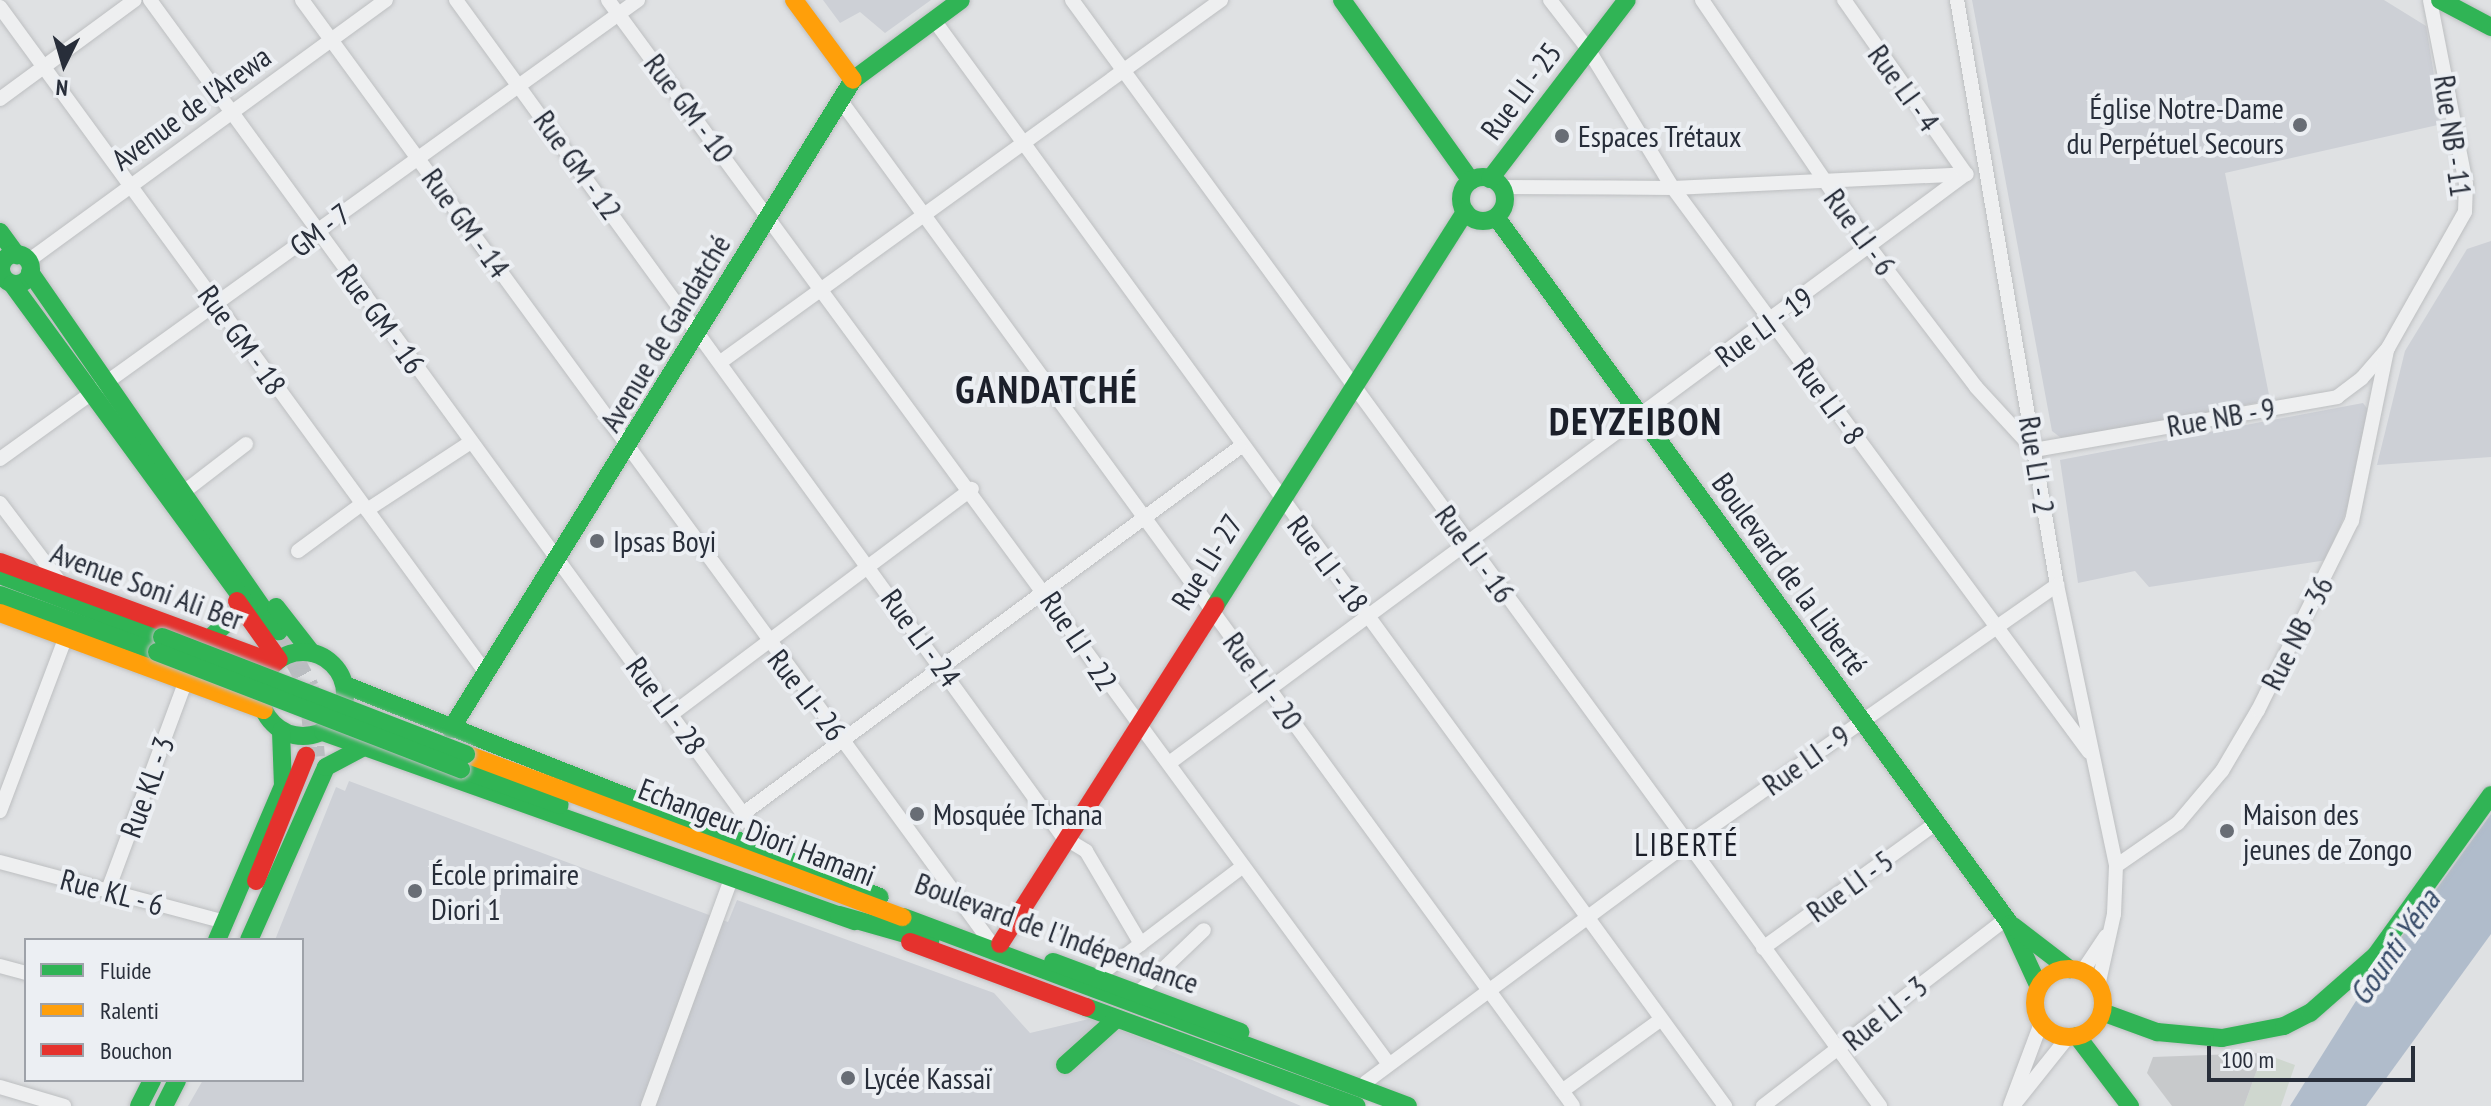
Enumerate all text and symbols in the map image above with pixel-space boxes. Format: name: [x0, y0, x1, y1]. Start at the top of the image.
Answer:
north arrow: [24, 24, 104, 104]
street label: Rue LI - 25: [1472, 35, 1570, 147]
street label: Rue LI - 4: [1860, 37, 1948, 139]
street label: Avenue de l'Arewa: [105, 38, 277, 178]
street label: Rue GM - 10: [636, 46, 742, 170]
street label: Rue NB - 11: [2426, 72, 2480, 200]
text: N: [55, 73, 69, 102]
place label: Église Notre-Dame du Perpétuel Secours: [2066, 90, 2284, 160]
street label: Rue GM - 12: [526, 102, 630, 228]
marker: Église Notre-Dame du Perpétuel Secours: [2291, 116, 2309, 134]
place label: Espaces Trétaux: [1578, 118, 1742, 154]
marker: Espaces Trétaux: [1553, 127, 1571, 145]
street label: Rue GM - 14: [414, 160, 518, 286]
street label: Rue LI - 6: [1816, 181, 1904, 283]
street label: GM - 7: [282, 195, 358, 265]
street label: Avenue de Gandatché: [592, 228, 738, 438]
street label: Rue GM - 16: [329, 256, 433, 382]
street label: Rue GM - 18: [190, 277, 294, 403]
street label: Rue LI - 19: [1707, 279, 1821, 375]
street label: Rue LI - 8: [1785, 350, 1873, 452]
district label: GANDATCHÉ: [955, 366, 1139, 412]
street label: Rue NB - 9: [2163, 390, 2279, 444]
district label: DEYZEIBON: [1549, 398, 1723, 444]
street label: Rue LI - 2: [2011, 413, 2063, 517]
street label: Boulevard de la Liberté: [1705, 466, 1875, 682]
street label: Rue LI - 16: [1427, 497, 1523, 611]
street label: Rue LI- 27: [1163, 507, 1251, 617]
street label: Rue LI - 18: [1279, 508, 1377, 620]
place label: Ipsas Boyi: [613, 523, 716, 559]
marker: Ipsas Boyi: [588, 532, 606, 550]
street label: Avenue Soni Ali Ber: [46, 534, 248, 638]
street label: Rue NB - 36: [2253, 569, 2341, 697]
street label: Rue LI - 24: [873, 581, 969, 695]
street label: Rue LI - 22: [1032, 584, 1126, 698]
street label: Rue LI - 20: [1215, 624, 1311, 738]
street label: Rue LI- 26: [760, 641, 854, 749]
street label: Rue LI - 28: [618, 649, 714, 763]
street label: Rue LI - 9: [1754, 716, 1858, 804]
street label: Rue KL - 3: [112, 730, 182, 844]
street label: Echangeur Diori Hamani: [634, 770, 880, 894]
place label: Mosquée Tchana: [933, 796, 1103, 832]
place label: Maison des jeunes de Zongo: [2243, 796, 2413, 866]
marker: Mosquée Tchana: [908, 805, 926, 823]
marker: Maison des jeunes de Zongo: [2218, 822, 2236, 840]
district label: LIBERTÉ: [1634, 825, 1740, 863]
street label: Rue LI - 5: [1799, 842, 1901, 930]
place label: École primaire Diori 1: [431, 856, 579, 926]
street label: Rue KL - 6: [55, 861, 169, 923]
street label: Boulevard de l'Indépendance: [910, 865, 1204, 1001]
marker: École primaire Diori 1: [406, 882, 424, 900]
water label: Gounti Yéna: [2340, 882, 2448, 1012]
legend: [24, 938, 304, 1082]
text: Fluide: [100, 955, 151, 986]
street label: Rue LI - 3: [1835, 967, 1935, 1059]
text: Ralenti: [100, 995, 159, 1026]
scale bar: [2211, 1030, 2419, 1080]
text: Bouchon: [100, 1035, 172, 1066]
text: 100 m: [2221, 1044, 2274, 1075]
place label: Lycée Kassaï: [864, 1060, 991, 1096]
marker: Lycée Kassaï: [839, 1069, 857, 1087]

